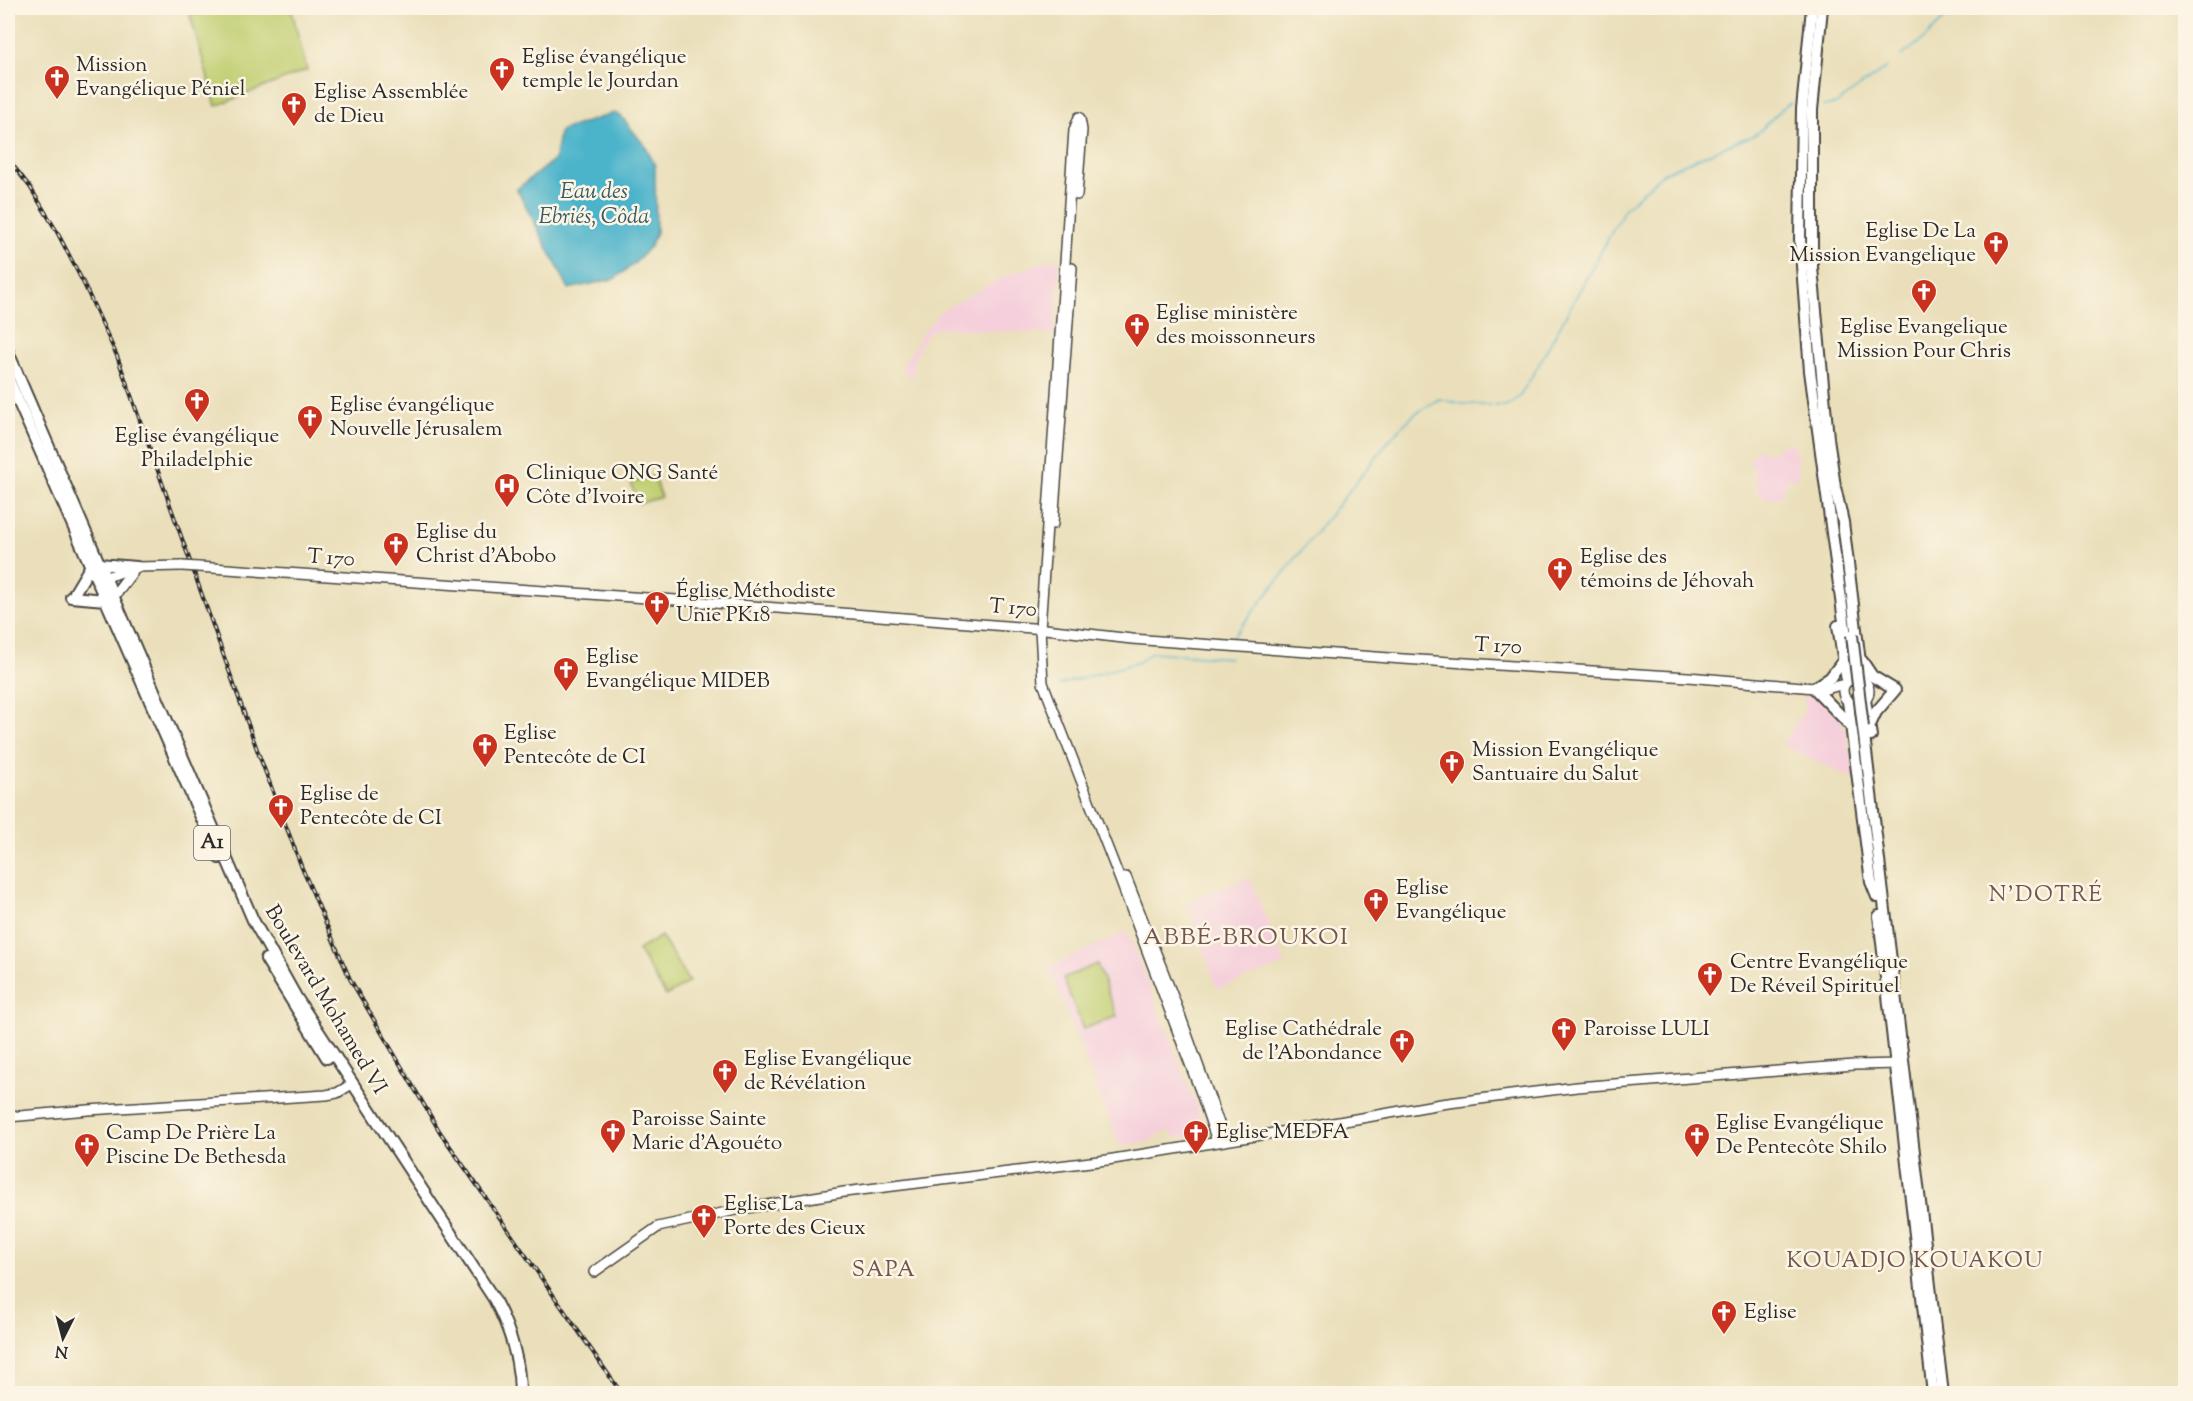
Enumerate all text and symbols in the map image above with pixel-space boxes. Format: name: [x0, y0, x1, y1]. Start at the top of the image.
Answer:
place label: Eglise évangélique temple le Jourdan: [522, 43, 687, 97]
place label: Mission Evangélique Péniel: [76, 51, 246, 105]
church icon: Eglise évangélique temple le Jourdan: [487, 55, 517, 93]
church icon: Mission Evangélique Péniel: [42, 63, 72, 101]
place label: Eglise Assemblée de Dieu: [314, 78, 468, 132]
church icon: Eglise Assemblée de Dieu: [279, 90, 309, 128]
water label: Eau des Ebriés, Côda: [539, 177, 649, 234]
place label: Eglise De La Mission Evangelique: [1789, 217, 1976, 271]
church icon: Eglise De La Mission Evangelique: [1981, 229, 2011, 267]
church icon: Eglise Evangelique Mission Pour Chris: [1909, 277, 1939, 315]
place label: Eglise ministère des moissonneurs: [1156, 299, 1315, 353]
church icon: Eglise ministère des moissonneurs: [1122, 311, 1152, 349]
place label: Eglise Evangelique Mission Pour Chris: [1837, 313, 2011, 367]
church icon: Eglise évangélique Philadelphie: [182, 386, 212, 424]
place label: Eglise évangélique Nouvelle Jérusalem: [330, 391, 502, 445]
church icon: Eglise évangélique Nouvelle Jérusalem: [295, 403, 325, 441]
place label: Eglise évangélique Philadelphie: [115, 422, 279, 476]
place label: Clinique ONG Santé Côte d'Ivoire: [526, 459, 718, 513]
hospital icon: Clinique ONG Santé Côte d'Ivoire: [492, 471, 522, 509]
place label: Eglise du Christ d'Abobo: [416, 518, 556, 572]
church icon: Eglise du Christ d'Abobo: [381, 530, 411, 568]
street label: T 170: [306, 542, 356, 576]
place label: Eglise des témoins de Jéhovah: [1580, 543, 1754, 597]
church icon: Eglise des témoins de Jéhovah: [1545, 555, 1575, 593]
place label: Église Méthodiste Unie PK18: [676, 577, 836, 631]
church icon: Église Méthodiste Unie PK18: [642, 589, 672, 627]
street label: T 170: [988, 592, 1038, 626]
street label: T 170: [1473, 631, 1523, 663]
place label: Eglise Evangélique MIDEB: [586, 643, 770, 697]
church icon: Eglise Evangélique MIDEB: [551, 655, 581, 693]
place label: Eglise Pentecôte de CI: [504, 719, 646, 773]
church icon: Eglise Pentecôte de CI: [470, 731, 500, 769]
place label: Mission Evangélique Santuaire du Salut: [1472, 736, 1659, 790]
church icon: Mission Evangélique Santuaire du Salut: [1437, 748, 1467, 786]
place label: Eglise de Pentecôte de CI: [300, 780, 442, 834]
church icon: Eglise de Pentecôte de CI: [266, 792, 296, 830]
road number: A1: [194, 826, 230, 860]
place label: Eglise Evangélique: [1396, 874, 1507, 928]
district label: N’DOTRÉ: [1989, 879, 2103, 912]
church icon: Eglise Evangélique: [1361, 886, 1391, 924]
street label: Boulevard Mohamed VI: [257, 900, 394, 1100]
district label: ABBÉ-BROUKOI: [1143, 921, 1349, 955]
place label: Centre Evangélique De Réveil Spirituel: [1730, 948, 1908, 1002]
church icon: Centre Evangélique De Réveil Spirituel: [1695, 960, 1725, 998]
place label: Eglise Cathédrale de l'Abondance: [1225, 1015, 1382, 1069]
church icon: Paroisse LULI: [1549, 1015, 1579, 1053]
place label: Paroisse LULI: [1584, 1015, 1710, 1045]
church icon: Eglise Cathédrale de l'Abondance: [1387, 1027, 1417, 1065]
place label: Eglise Evangélique de Révélation: [744, 1045, 912, 1099]
church icon: Eglise Evangélique de Révélation: [710, 1057, 740, 1095]
place label: Paroisse Sainte Marie d’Agouéto: [632, 1105, 782, 1159]
place label: Eglise Evangélique De Pentecôte Shilo: [1716, 1109, 1887, 1163]
church icon: Paroisse Sainte Marie d’Agouéto: [598, 1117, 628, 1155]
church icon: Eglise MEDFA: [1181, 1118, 1211, 1156]
place label: Eglise MEDFA: [1216, 1118, 1349, 1148]
place label: Camp De Prière La Piscine De Bethesda: [106, 1119, 287, 1173]
church icon: Eglise Evangélique De Pentecôte Shilo: [1682, 1121, 1712, 1159]
church icon: Camp De Prière La Piscine De Bethesda: [72, 1131, 102, 1169]
place label: Eglise La Porte des Cieux: [724, 1190, 866, 1244]
church icon: Eglise La Porte des Cieux: [689, 1202, 719, 1240]
district label: KOUADJO KOUAKOU: [1786, 1246, 2044, 1278]
district label: SAPA: [852, 1255, 916, 1287]
church icon: Eglise: [1709, 1298, 1739, 1336]
place label: Eglise: [1744, 1298, 1797, 1328]
north arrow: [33, 1308, 93, 1368]
text: N: [54, 1338, 69, 1363]

